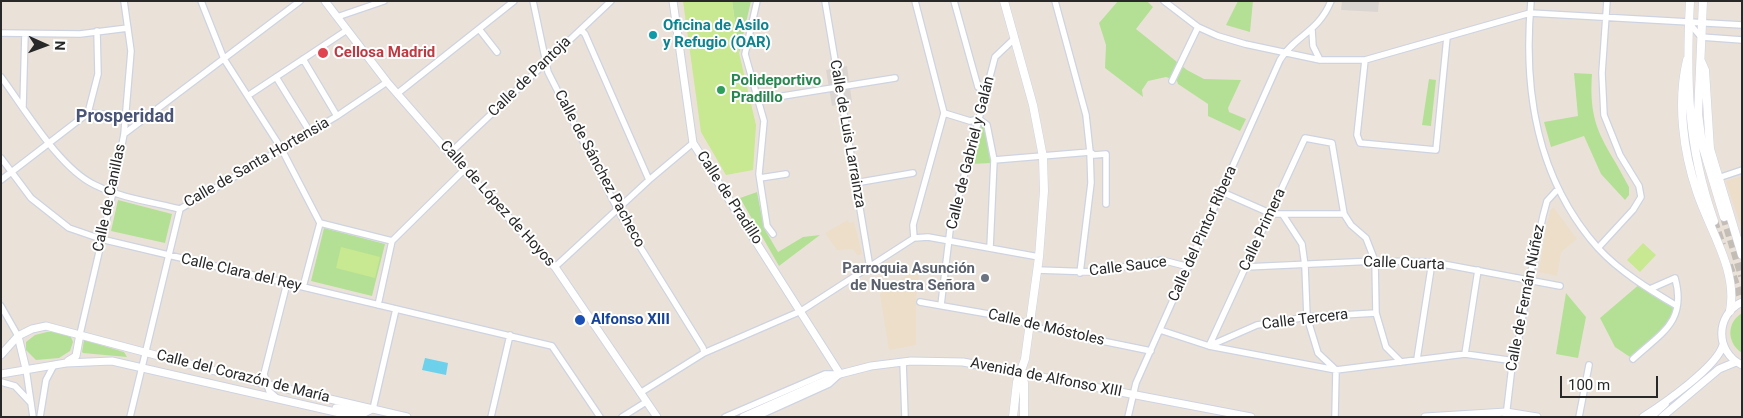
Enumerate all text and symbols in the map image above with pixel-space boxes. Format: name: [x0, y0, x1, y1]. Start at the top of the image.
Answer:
place label: Oficina de Asilo y Refugio (OAR): [663, 17, 771, 52]
north arrow: [20, 20, 70, 70]
marker: Oficina de Asilo y Refugio (OAR): [647, 29, 659, 41]
street label: Calle de Pantoja: [485, 33, 575, 121]
text: N: [52, 40, 68, 51]
place label: Cellosa Madrid: [334, 44, 435, 62]
marker: Cellosa Madrid: [316, 46, 330, 60]
street label: Calle de Luis Larrainza: [825, 59, 869, 209]
place label: Polideportivo Pradillo: [731, 72, 821, 107]
street label: Calle de Gabriel y Galán: [943, 75, 999, 231]
marker: Polideportivo Pradillo: [715, 84, 727, 96]
street label: Calle de Sánchez Pacheco: [550, 87, 648, 251]
district label: Prosperidad: [76, 106, 174, 128]
street label: Calle de Santa Hortensia: [181, 114, 333, 212]
street label: Calle de López de Hoyos: [436, 137, 558, 271]
street label: Calle de Canillas: [90, 142, 130, 254]
street label: Calle de Pradillo: [692, 148, 766, 248]
street label: Calle del Pintor Ribera: [1165, 163, 1241, 305]
street label: Calle Primera: [1236, 186, 1290, 274]
street label: Calle de Fernán Núñez: [1503, 223, 1549, 373]
street label: Calle Clara del Rey: [179, 250, 303, 296]
street label: Calle Sauce: [1088, 253, 1168, 281]
street label: Calle Cuarta: [1363, 254, 1445, 274]
place label: Parroquia Asunción de Nuestra Señora: [842, 260, 975, 295]
marker: Parroquia Asunción de Nuestra Señora: [979, 272, 991, 284]
street label: Calle de Móstoles: [986, 306, 1106, 350]
street label: Calle Tercera: [1261, 306, 1349, 334]
place label: Alfonso XIII: [591, 311, 670, 329]
marker: Alfonso XIII: [573, 313, 587, 327]
street label: Calle del Corazón de María: [154, 347, 332, 407]
street label: Avenida de Alfonso XIII: [969, 354, 1123, 402]
scale bar: [1563, 366, 1660, 398]
text: 100 m: [1568, 376, 1610, 394]

